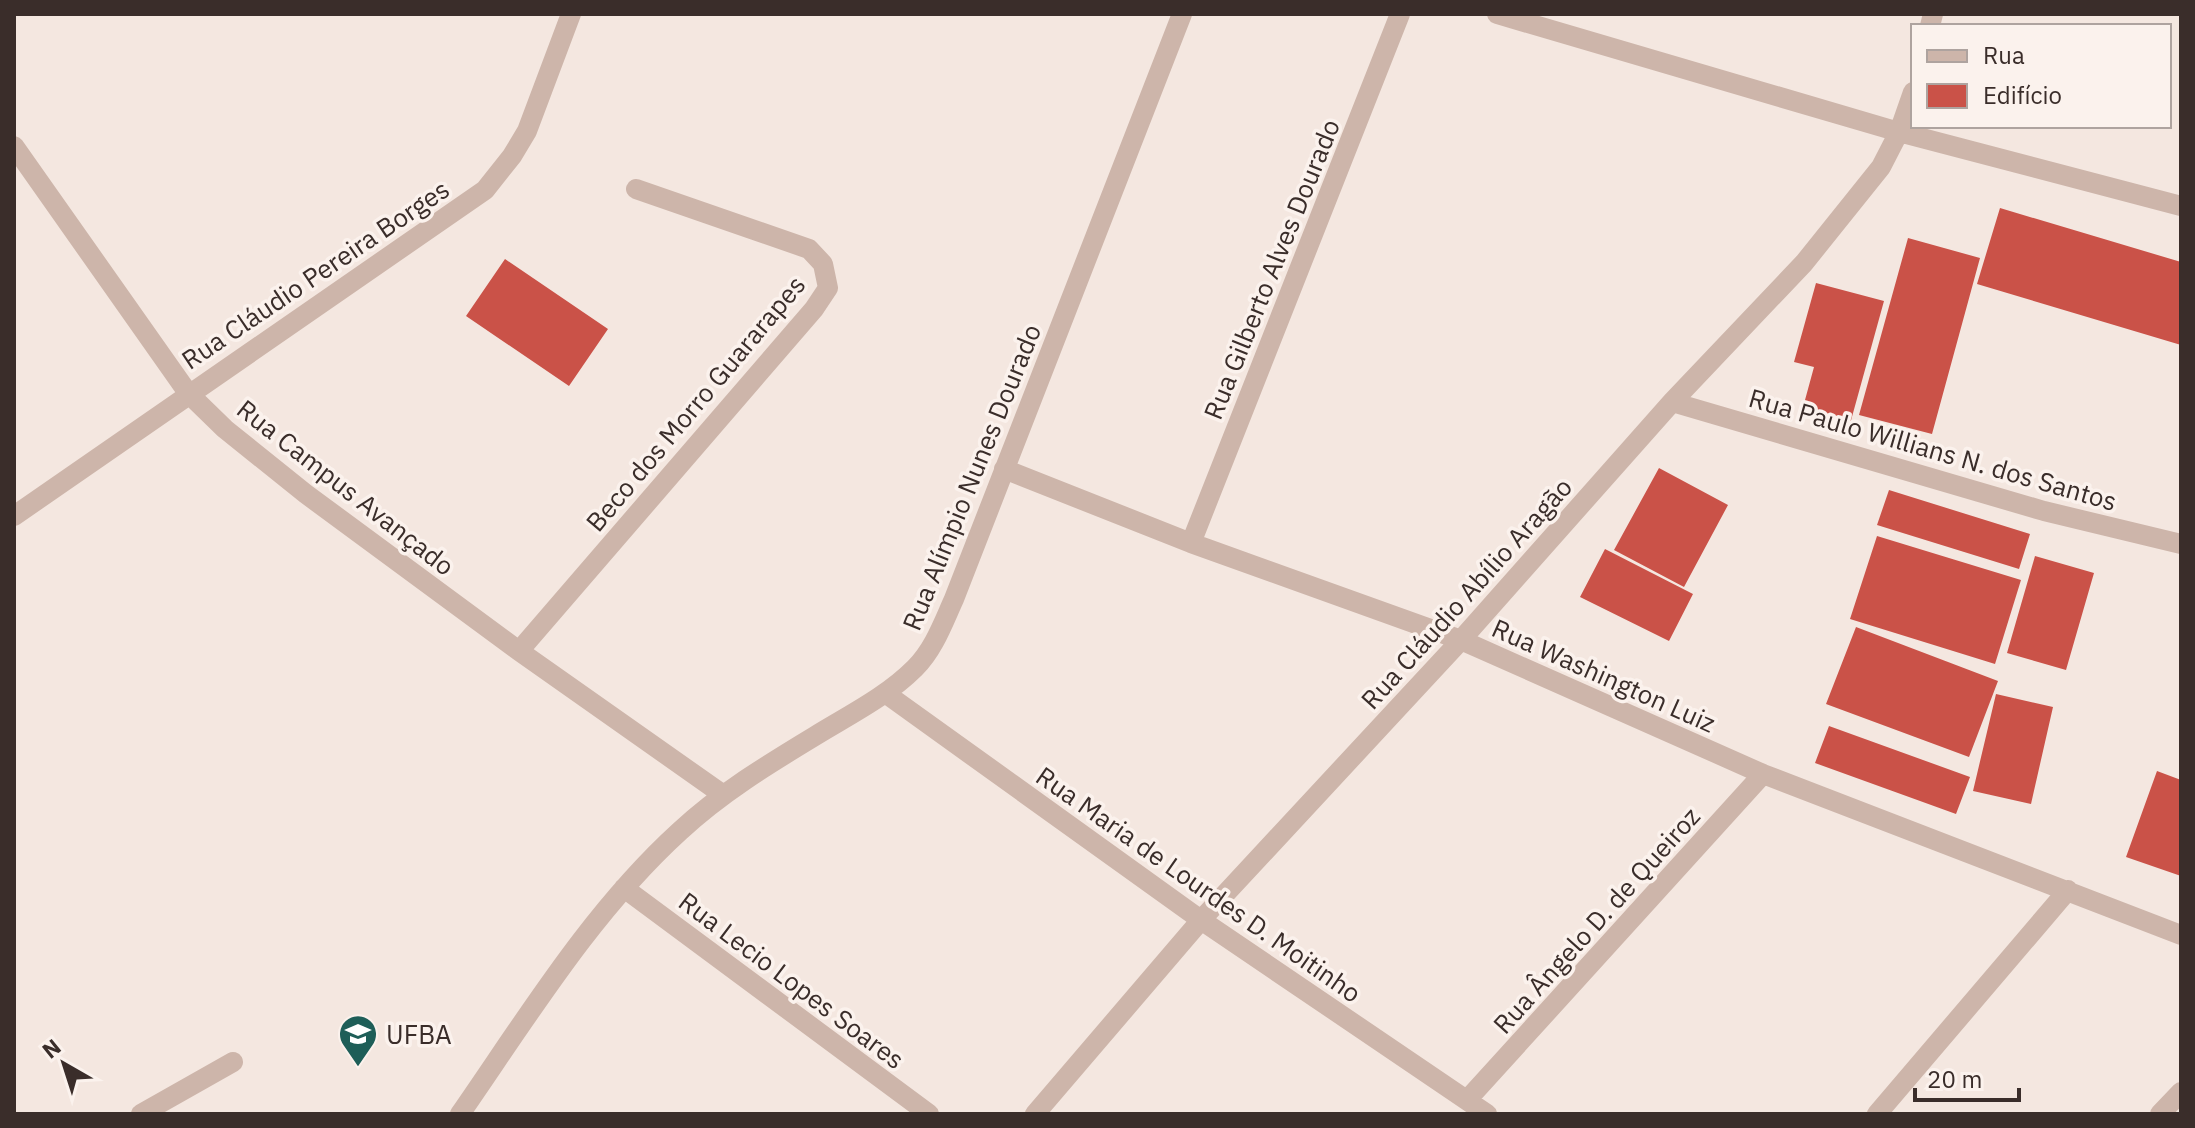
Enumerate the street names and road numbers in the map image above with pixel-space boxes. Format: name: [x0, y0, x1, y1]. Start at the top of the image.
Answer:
street label: Rua Gilberto Alves Dourado: [1195, 114, 1347, 424]
street label: Rua Cláudio Pereira Borges: [175, 172, 455, 376]
street label: Beco dos Morro Guararapes: [578, 268, 812, 538]
street label: Rua Alímpio Nunes Dourado: [894, 319, 1048, 635]
street label: Rua Paulo Willians N. dos Santos: [1745, 380, 2121, 518]
street label: Rua Campus Avançado: [230, 391, 462, 583]
street label: Rua Cláudio Abílio Aragão: [1353, 470, 1579, 716]
street label: Rua Washington Luiz: [1487, 610, 1721, 740]
street label: Rua Maria de Lourdes D. Moitinho: [1030, 758, 1368, 1010]
street label: Rua Ângelo D. de Queiroz: [1485, 799, 1707, 1041]
street label: Rua Lecio Lopes Soares: [672, 884, 912, 1076]

